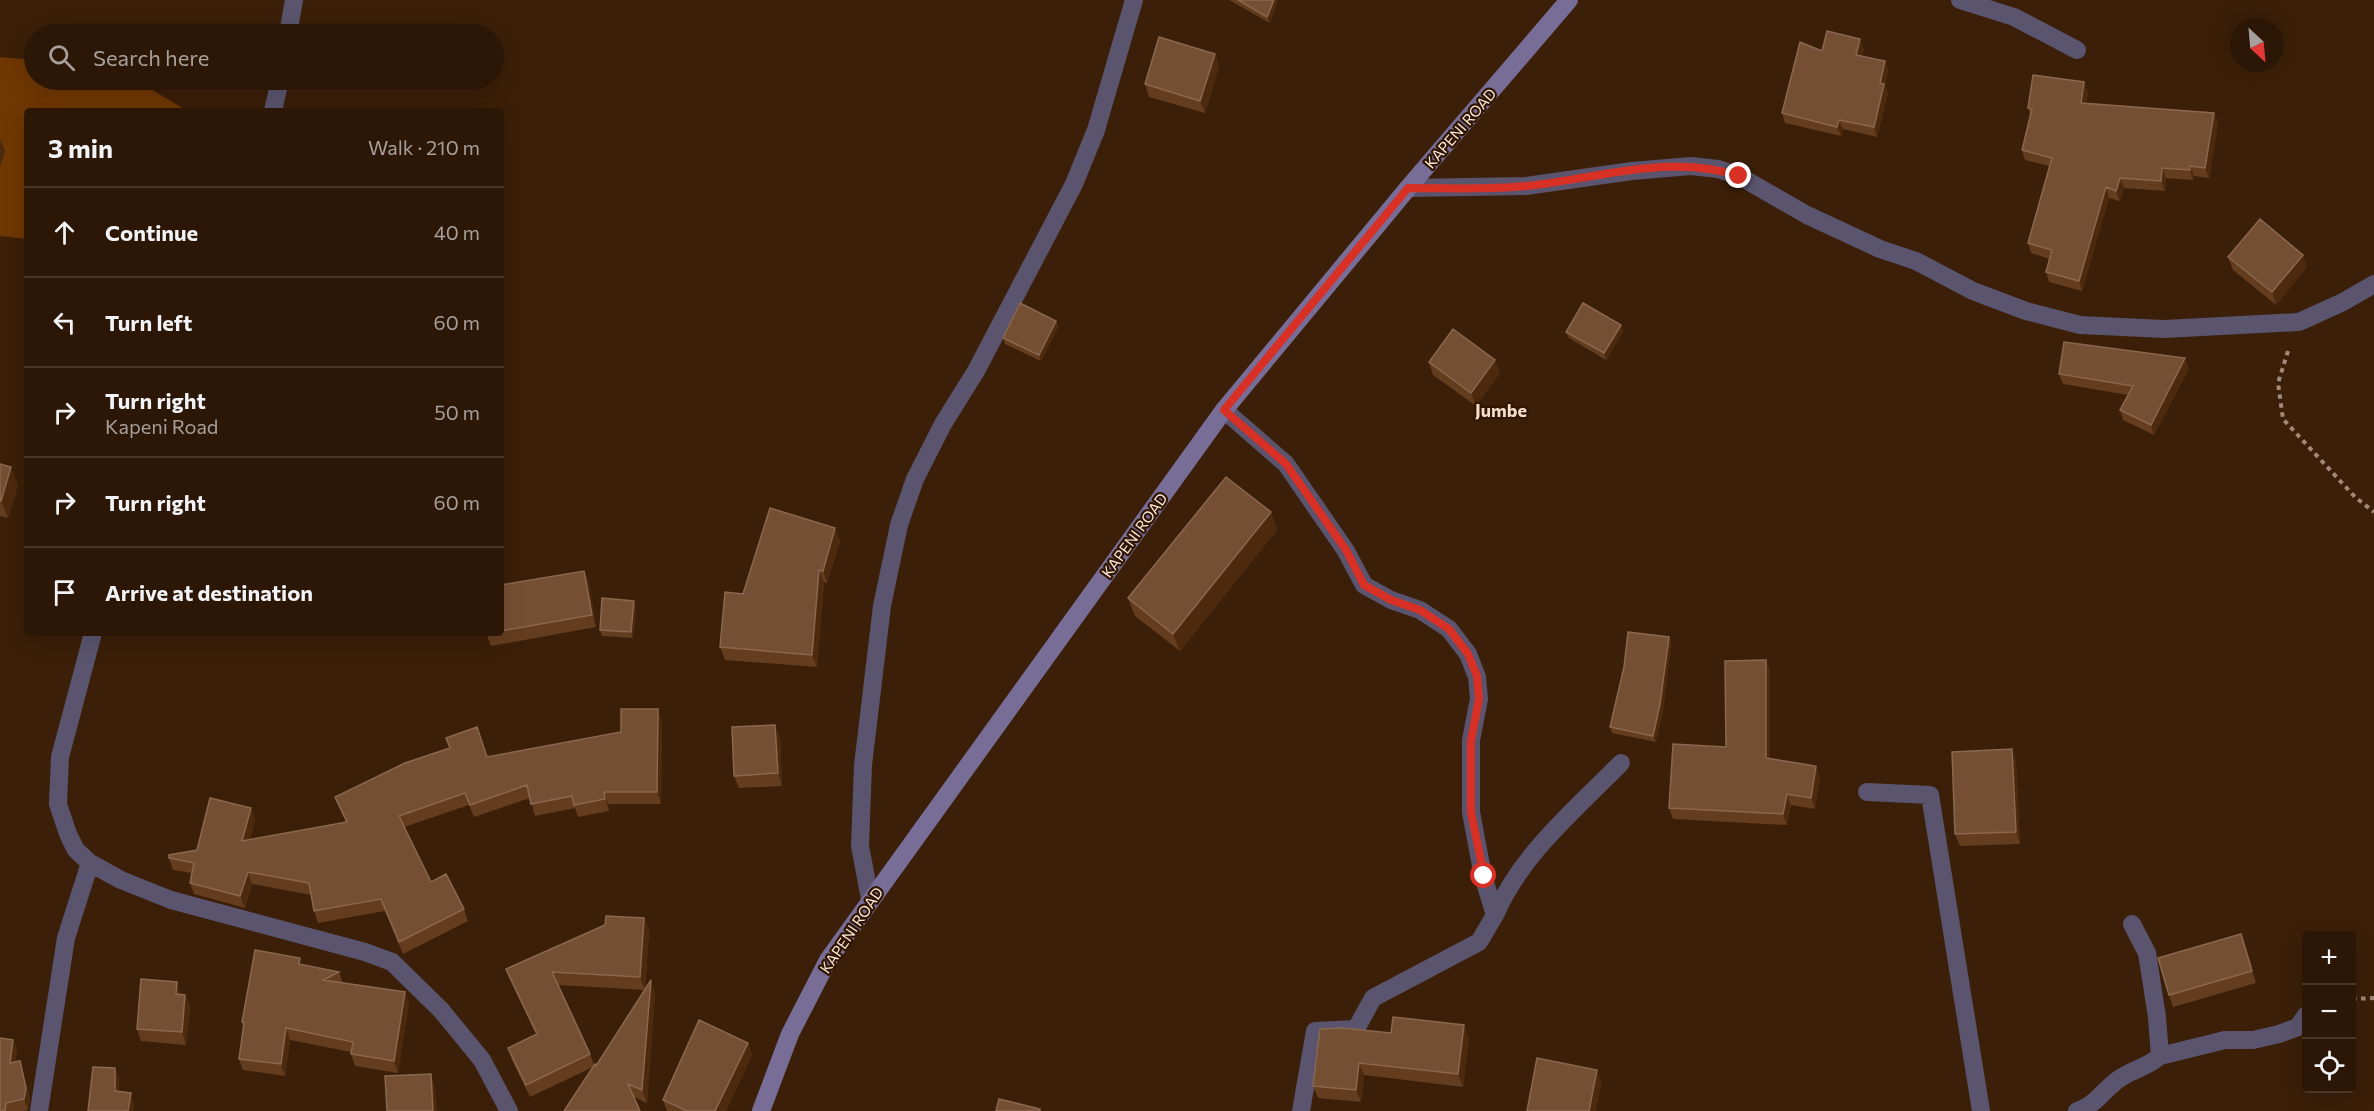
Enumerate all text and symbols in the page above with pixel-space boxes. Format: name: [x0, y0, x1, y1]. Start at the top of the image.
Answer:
north arrow: [2230, 18, 2284, 72]
search box: [24, 24, 504, 90]
icon: search: [45, 41, 78, 74]
text: Search here: [93, 44, 209, 71]
street label: KAPENI ROAD: [1420, 84, 1500, 172]
text: 3 min: [48, 132, 113, 163]
text: Walk · 210 m: [368, 135, 480, 159]
route end: [1725, 162, 1751, 188]
icon: ahead: [48, 216, 81, 249]
text: Continue: [105, 219, 198, 246]
text: 40 m: [434, 220, 480, 244]
icon: left: [48, 306, 81, 339]
text: Turn left: [105, 309, 192, 336]
text: 60 m: [434, 310, 480, 334]
text: Turn right: [105, 387, 206, 414]
icon: right: [48, 396, 81, 429]
district label: Jumbe: [1475, 399, 1527, 421]
text: 50 m: [434, 400, 480, 424]
text: Kapeni Road: [105, 414, 218, 438]
icon: right: [48, 486, 81, 519]
text: Turn right: [105, 489, 206, 516]
street label: KAPENI ROAD: [1097, 489, 1171, 581]
text: 60 m: [434, 490, 480, 514]
icon: arrive: [48, 576, 81, 609]
text: Arrive at destination: [105, 579, 313, 606]
route start: [1470, 862, 1496, 888]
street label: KAPENI ROAD: [816, 883, 886, 977]
map controls: [2302, 931, 2356, 1093]
button: +: [2302, 931, 2356, 985]
button: −: [2302, 985, 2356, 1039]
button: locate: [2302, 1039, 2356, 1093]

